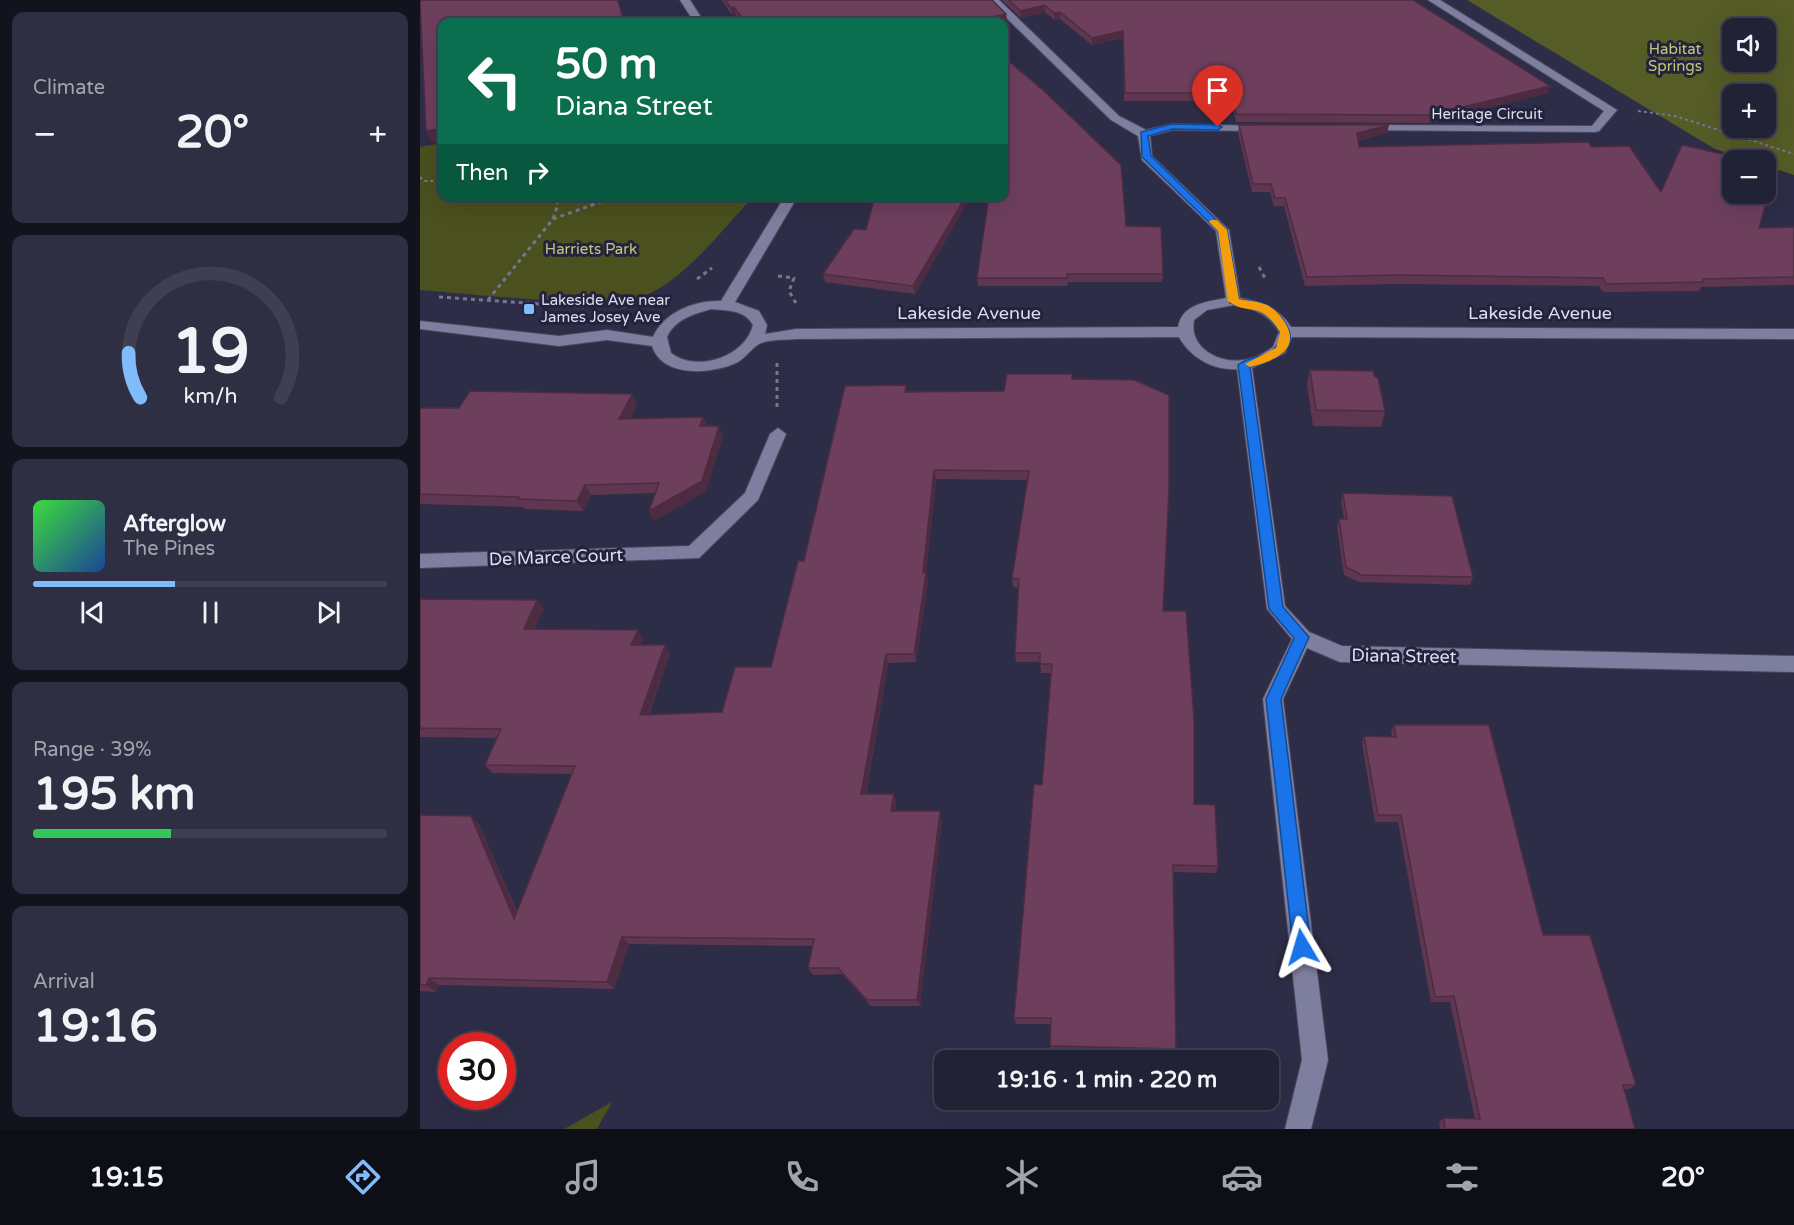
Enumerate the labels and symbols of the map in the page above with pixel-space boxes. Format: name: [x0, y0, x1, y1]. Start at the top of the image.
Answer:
park label: Habitat Springs: [1648, 40, 1702, 75]
pin: [1192, 65, 1243, 127]
street label: Heritage Circuit: [1431, 105, 1543, 123]
park label: Harriets Park: [545, 240, 637, 258]
place label: Lakeside Ave near James Josey Ave: [541, 291, 670, 326]
marker: Lakeside Ave near James Josey Ave: [522, 302, 536, 316]
street label: Lakeside Avenue: [897, 302, 1041, 324]
street label: Lakeside Avenue: [1468, 302, 1612, 324]
street label: De Marce Court: [488, 544, 624, 570]
street label: Diana Street: [1351, 644, 1457, 668]
position arrow: [1270, 915, 1334, 979]
speed limit sign: 30: [438, 1032, 516, 1110]

